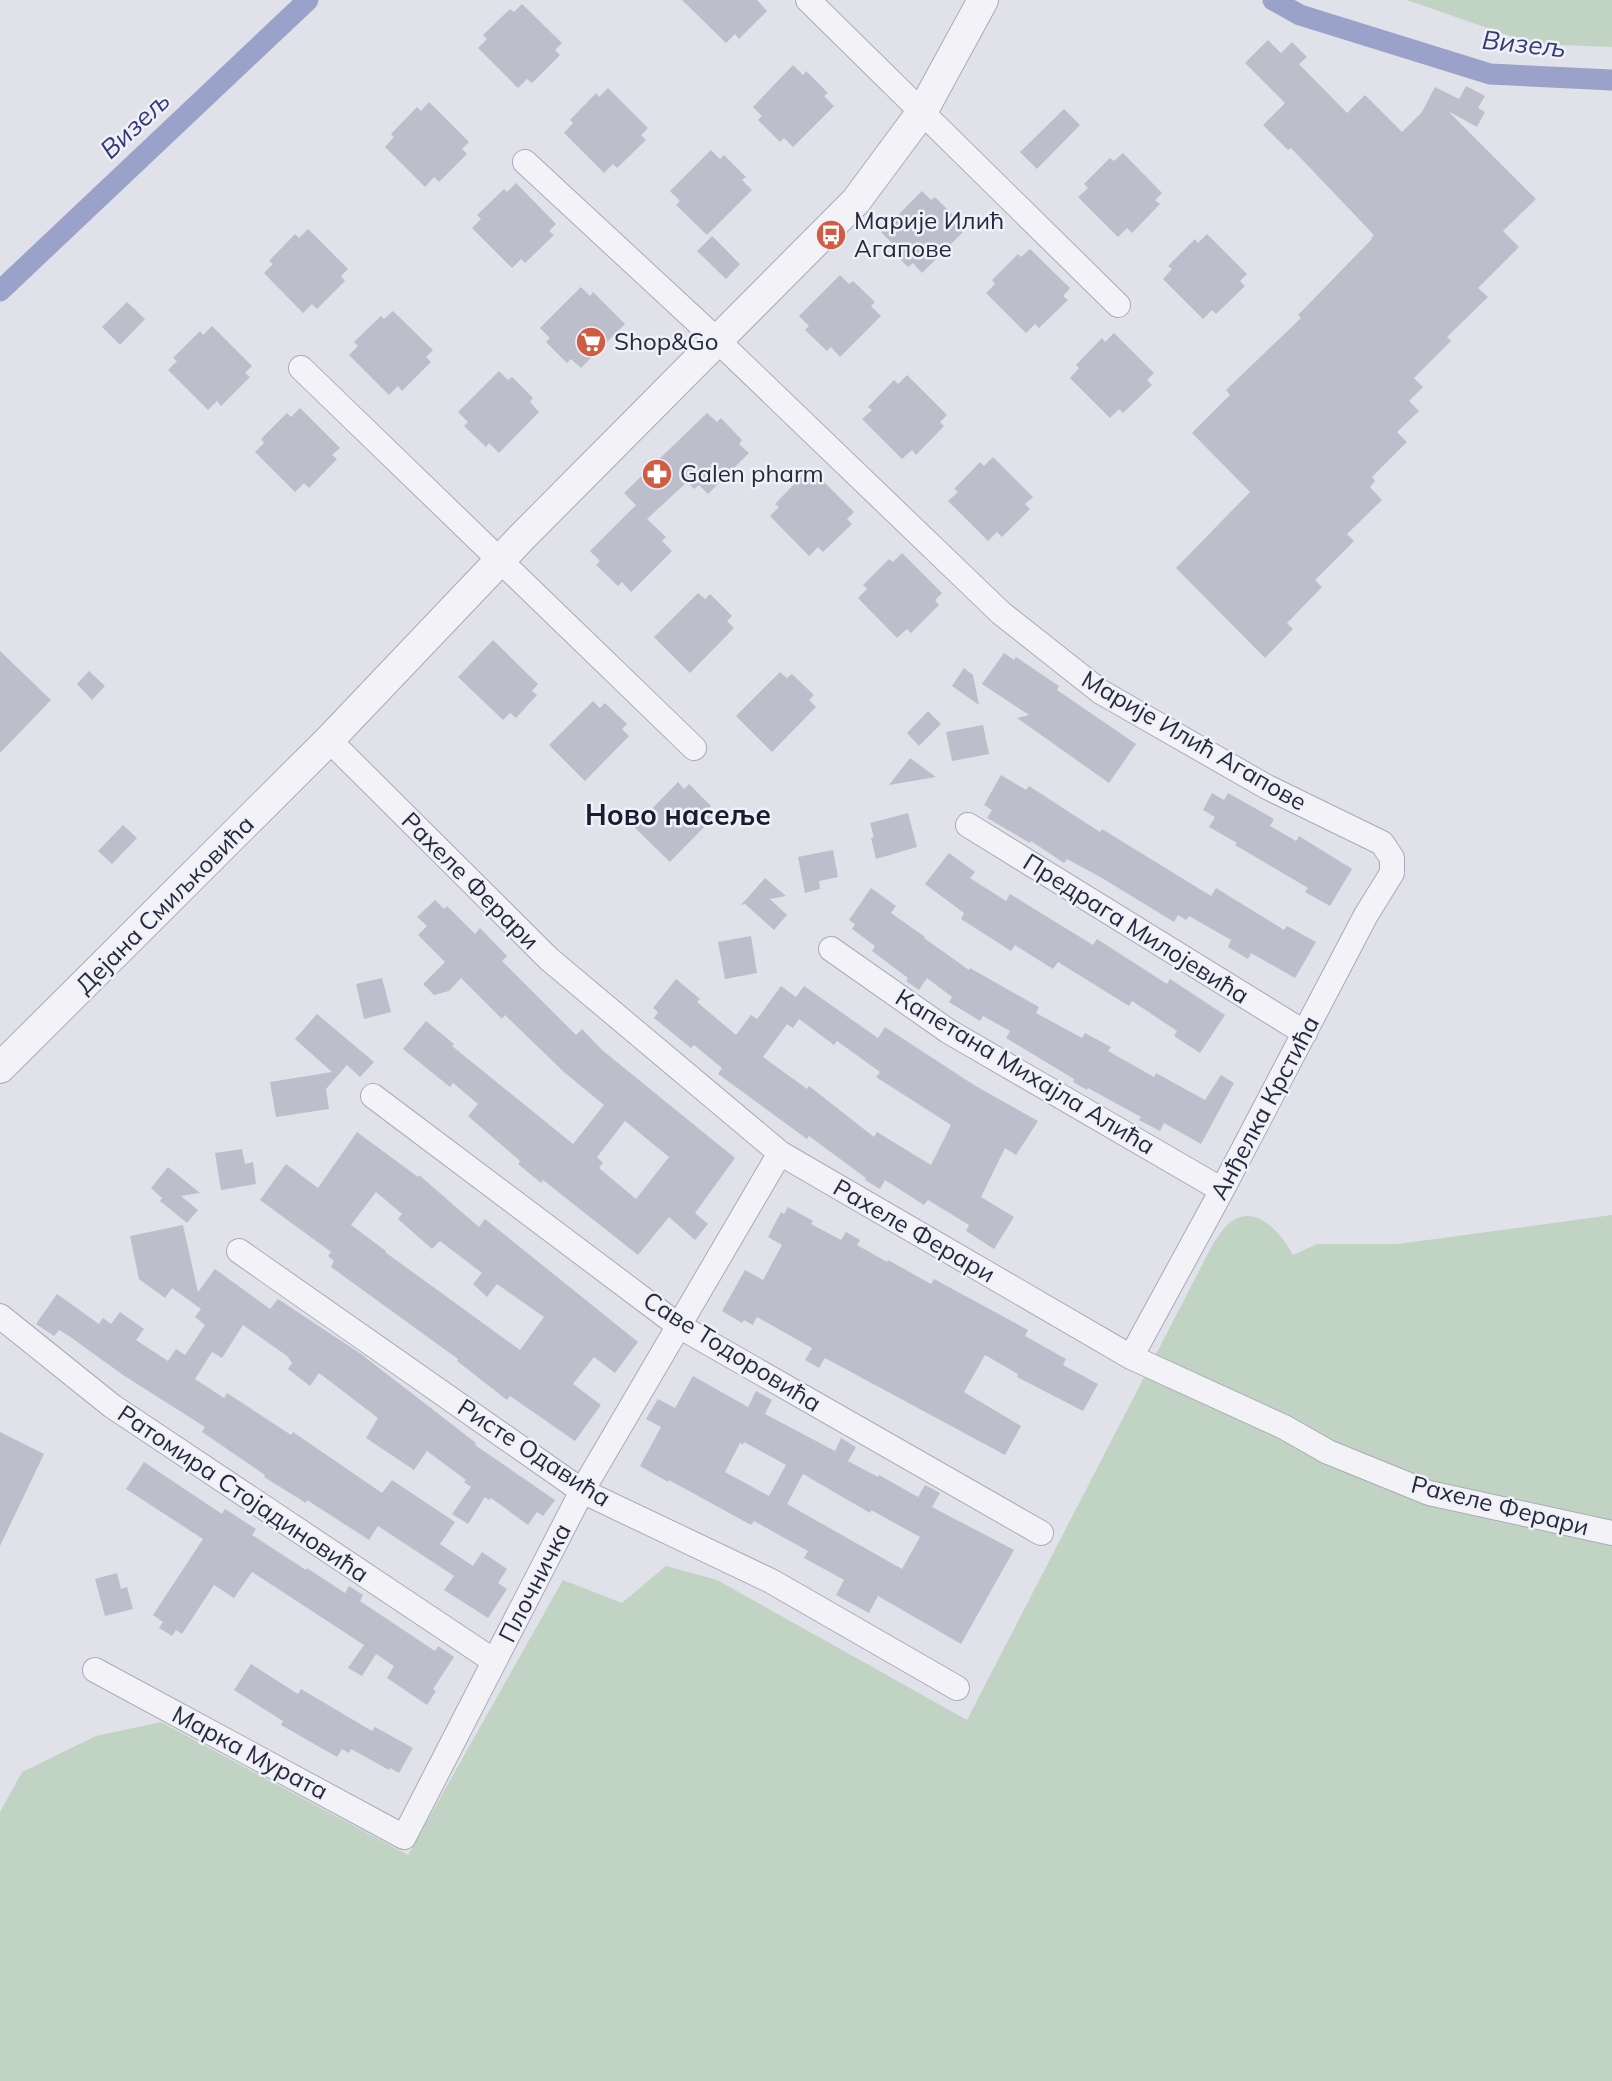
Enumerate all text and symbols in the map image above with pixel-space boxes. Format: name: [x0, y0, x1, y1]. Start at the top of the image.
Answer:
water label: Визељ: [1481, 23, 1568, 64]
water label: Визељ: [93, 84, 177, 165]
place label: Марије Илић Агапове: [854, 205, 1004, 263]
bus stop icon: Марије Илић Агапове: [814, 218, 848, 252]
supermarket icon: Shop&Go: [574, 325, 608, 359]
place label: Shop&Go: [614, 326, 718, 356]
pharmacy icon: Galen pharm: [640, 457, 674, 491]
place label: Galen pharm: [680, 458, 824, 488]
street label: Марије Илић Агапове: [1077, 664, 1312, 817]
district label: Ново насеље: [585, 797, 771, 832]
street label: Рахеле Ферари: [396, 805, 546, 955]
street label: Дејана Смиљковића: [69, 809, 260, 1000]
street label: Предрага Милојевића: [1018, 846, 1255, 1010]
street label: Капетана Михајла Алића: [890, 982, 1161, 1161]
street label: Анђелка Крстића: [1203, 1010, 1325, 1205]
street label: Рахеле Ферари: [828, 1172, 1001, 1289]
street label: Саве Тодоровића: [638, 1284, 827, 1418]
street label: Ристе Одавића: [452, 1392, 617, 1513]
street label: Ратомира Стојадиновића: [112, 1398, 375, 1588]
street label: Рахеле Ферари: [1408, 1468, 1592, 1542]
street label: Плочничка: [491, 1518, 577, 1647]
street label: Марка Мурата: [167, 1698, 333, 1806]

